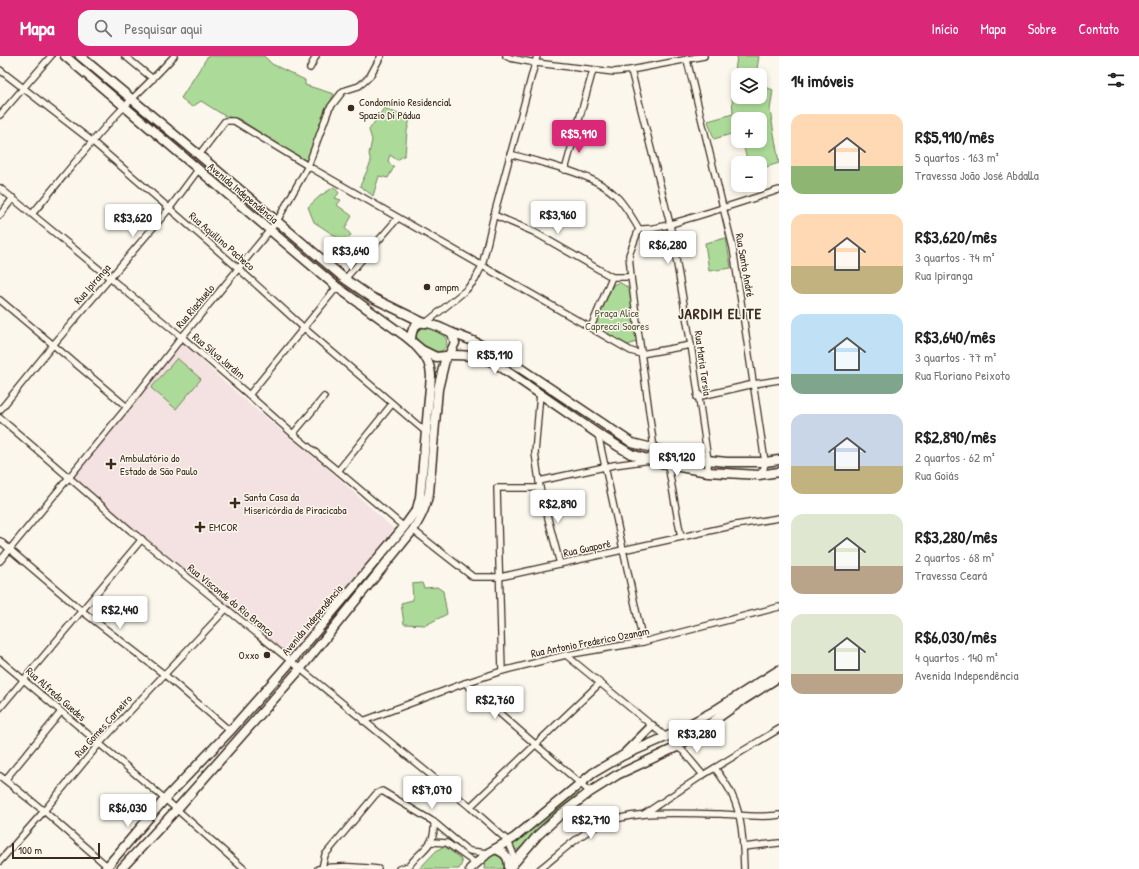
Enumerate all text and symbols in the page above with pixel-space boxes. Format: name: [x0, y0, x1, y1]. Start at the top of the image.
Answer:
search box: [78, 10, 358, 46]
text: Mapa: [20, 15, 54, 41]
icon: search: [92, 17, 114, 39]
text: Pesquisar aqui: [124, 18, 203, 39]
text: Início: [932, 19, 958, 38]
text: Mapa: [980, 19, 1006, 38]
text: Sobre: [1028, 19, 1057, 38]
text: Contato: [1079, 19, 1119, 38]
map controls: [731, 68, 767, 192]
button: layers: [731, 68, 767, 104]
text: 14 imóveis: [791, 69, 854, 92]
icon: filters: [1105, 69, 1127, 91]
place label: Condomínio Residencial Spazio Di Pádua: [359, 95, 451, 122]
marker: Condomínio Residencial Spazio Di Pádua: [346, 103, 356, 113]
button: +: [731, 112, 767, 148]
pin: R$5,910: [542, 120, 616, 154]
text: R$5,910: [561, 124, 597, 142]
text: R$5,910/mês: [915, 125, 994, 148]
icon: home: [823, 130, 871, 178]
text: 5 quartos · 163 m²: [915, 148, 999, 166]
button: −: [731, 156, 767, 192]
street label: Avenida Independência: [205, 159, 282, 227]
text: Travessa João José Abdalla: [915, 166, 1039, 184]
pin: R$3,960: [521, 201, 595, 235]
pin: R$3,620: [96, 204, 170, 238]
text: R$3,960: [540, 205, 576, 223]
text: R$3,620: [114, 208, 152, 226]
street label: Rua Aquilino Pacheco: [186, 209, 258, 274]
text: R$3,620/mês: [915, 225, 997, 248]
icon: home: [823, 230, 871, 278]
pin: R$6,280: [631, 231, 705, 265]
street label: Rua Santo André: [733, 232, 758, 299]
text: R$6,280: [649, 235, 687, 253]
pin: R$3,640: [314, 237, 388, 271]
text: R$3,640: [333, 241, 369, 259]
text: 3 quartos · 74 m²: [915, 248, 995, 266]
street label: Rua Ipiranga: [71, 261, 114, 307]
text: Rua Ipiranga: [915, 266, 973, 284]
place label: ampm: [435, 280, 459, 294]
street label: Rua Riachuelo: [173, 281, 218, 331]
marker: ampm: [422, 282, 432, 292]
district label: JARDIM ELITE: [678, 303, 762, 324]
park label: Praça Alice Caprecci Soares: [585, 306, 649, 333]
text: R$3,640/mês: [915, 325, 995, 348]
street label: Rua Silva Jardim: [190, 330, 249, 383]
street label: Rua Maria Tarsia: [692, 330, 715, 397]
icon: home: [823, 330, 871, 378]
pin: R$5,110: [458, 341, 532, 375]
text: R$5,110: [477, 345, 513, 363]
text: 3 quartos · 77 m²: [915, 348, 996, 366]
text: Rua Floriano Peixoto: [915, 366, 1010, 384]
text: R$2,890/mês: [915, 425, 996, 448]
icon: home: [823, 430, 871, 478]
pin: R$9,120: [640, 443, 714, 477]
text: R$9,120: [659, 447, 695, 465]
text: 2 quartos · 62 m²: [915, 448, 995, 466]
place label: Ambulatório do Estado de São Paulo: [120, 451, 198, 478]
marker: Ambulatório do Estado de São Paulo: [105, 458, 117, 470]
text: Rua Goiás: [915, 466, 959, 484]
place label: Santa Casa da Misericórdia de Piracicaba: [244, 490, 347, 517]
pin: R$2,890: [521, 490, 595, 524]
text: R$2,890: [539, 494, 577, 512]
marker: Santa Casa da Misericórdia de Piracicaba: [229, 497, 241, 509]
place label: EMCOR: [209, 520, 238, 534]
marker: EMCOR: [194, 521, 206, 533]
text: R$3,280/mês: [915, 525, 997, 548]
icon: home: [823, 530, 871, 578]
street label: Rua Guaporé: [562, 536, 613, 560]
text: 2 quartos · 68 m²: [915, 548, 994, 566]
street label: Rua Visconde do Rio Branco: [185, 561, 278, 640]
text: Travessa Ceará: [915, 566, 987, 584]
street label: Avenida Independência: [278, 581, 346, 658]
pin: R$2,440: [83, 596, 157, 630]
text: R$2,440: [102, 600, 138, 618]
street label: Rua Antonio Frederico Ozanam: [530, 624, 651, 660]
text: R$6,030/mês: [915, 625, 996, 648]
icon: home: [823, 630, 871, 678]
place label: Oxxo: [239, 648, 260, 662]
text: 4 quartos · 140 m²: [915, 648, 998, 666]
marker: Oxxo: [262, 650, 272, 660]
street label: Rua Alfredo Guedes: [23, 664, 89, 724]
text: Avenida Independência: [915, 666, 1019, 684]
pin: R$2,760: [458, 686, 532, 720]
text: R$2,760: [476, 690, 514, 708]
street label: Rua Gomes Carneiro: [71, 691, 135, 760]
pin: R$3,280: [660, 720, 734, 754]
text: R$3,280: [678, 724, 716, 742]
pin: R$7,070: [395, 776, 469, 810]
text: R$7,070: [412, 780, 452, 798]
pin: R$6,030: [91, 794, 165, 828]
text: R$6,030: [109, 798, 147, 816]
pin: R$2,710: [554, 806, 628, 840]
text: R$2,710: [572, 810, 610, 828]
scale bar: [12, 841, 100, 860]
text: 100 m: [18, 843, 42, 857]

